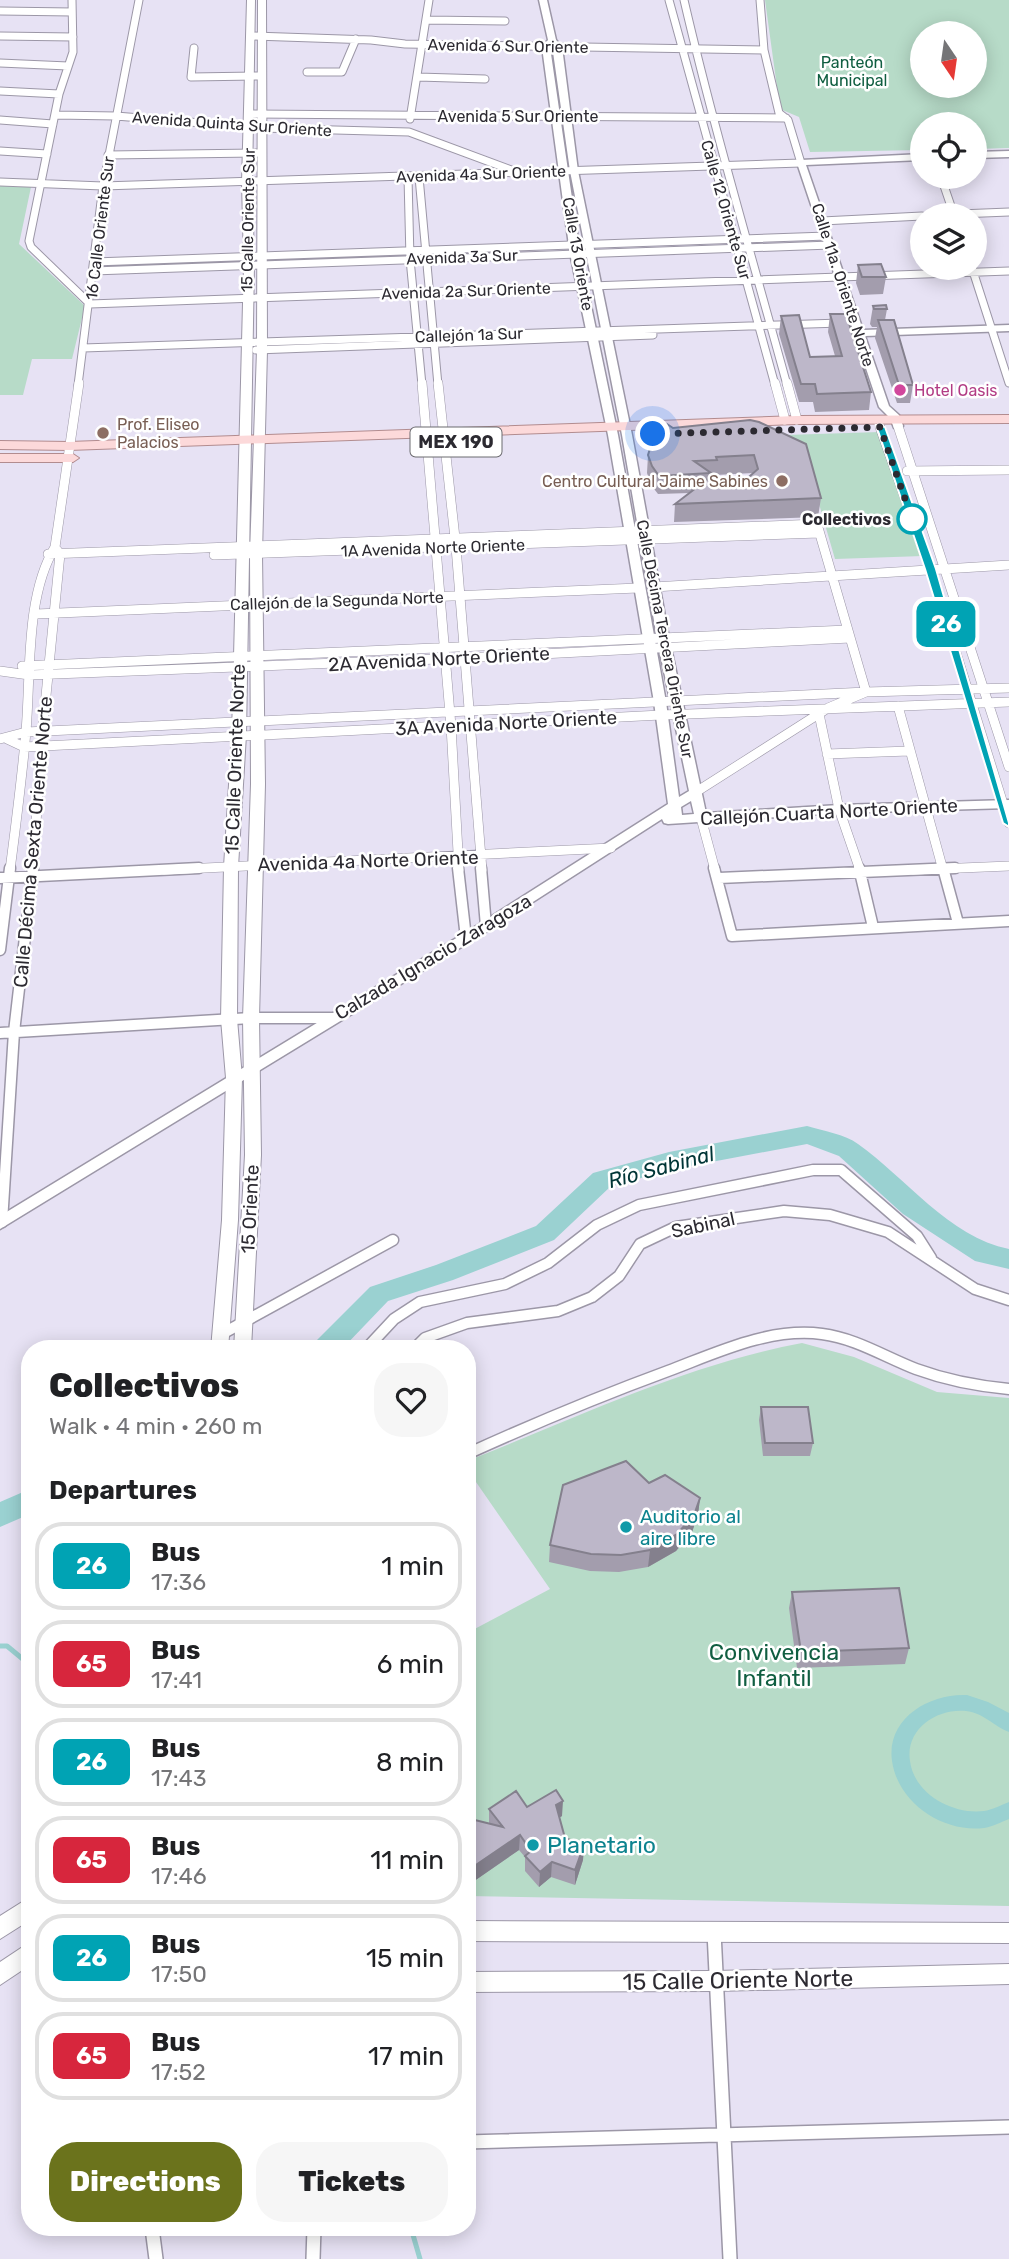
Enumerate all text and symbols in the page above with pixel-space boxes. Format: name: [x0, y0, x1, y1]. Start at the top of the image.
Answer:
north arrow: [910, 21, 987, 98]
map controls: [910, 21, 987, 280]
street label: Avenida 6 Sur Oriente: [427, 35, 589, 57]
park label: Panteón Municipal: [817, 53, 887, 90]
street label: Avenida 5 Sur Oriente: [438, 107, 598, 126]
street label: Avenida Quinta Sur Oriente: [131, 108, 333, 140]
button: locate: [910, 112, 987, 189]
street label: Calle 12 Oriente Sur: [697, 138, 755, 282]
street label: 15 Calle Oriente Sur: [237, 148, 259, 292]
street label: 16 Calle Oriente Sur: [82, 155, 118, 301]
street label: Avenida 4a Sur Oriente: [396, 162, 566, 186]
street label: Calle 13 Oriente: [559, 196, 597, 312]
street label: Calle 11a. Oriente Norte: [808, 201, 878, 369]
button: layers: [910, 203, 987, 280]
street label: Avenida 3a Sur: [406, 246, 518, 268]
street label: Avenida 2a Sur Oriente: [381, 279, 551, 303]
street label: Callejón 1a Sur: [415, 324, 523, 346]
place label: Hotel Oasis: [914, 381, 997, 400]
marker: Hotel Oasis: [892, 382, 908, 398]
place label: Prof. Eliseo Palacios: [117, 415, 200, 452]
your location: [635, 416, 670, 451]
marker: Prof. Eliseo Palacios: [95, 425, 111, 441]
road number: MEX 190: [410, 428, 502, 457]
place label: Centro Cultural Jaime Sabines: [542, 472, 768, 491]
marker: Centro Cultural Jaime Sabines: [774, 473, 790, 489]
marker: Collectivos: [897, 504, 927, 534]
place label: Collectivos: [802, 510, 891, 529]
street label: Calle Décima Tercera Oriente Sur: [633, 518, 697, 760]
street label: 1A Avenida Norte Oriente: [341, 535, 525, 561]
street label: Callejón de la Segunda Norte: [230, 588, 444, 614]
line badge: 26: [914, 601, 978, 647]
text: 26: [930, 610, 962, 638]
street label: 2A Avenida Norte Oriente: [328, 642, 550, 676]
street label: 15 Calle Oriente Norte: [220, 663, 250, 855]
street label: Calle Décima Sexta Oriente Norte: [9, 695, 57, 989]
street label: 3A Avenida Norte Oriente: [394, 706, 618, 740]
street label: Callejón Cuarta Norte Oriente: [700, 794, 958, 830]
street label: Avenida 4a Norte Oriente: [257, 846, 479, 876]
street label: Calzada Ignacio Zaragoza: [331, 889, 535, 1025]
water label: Río Sabinal: [605, 1141, 718, 1193]
street label: 15 Oriente: [236, 1164, 264, 1254]
street label: Sabinal: [669, 1207, 737, 1243]
button: heart: [374, 1363, 448, 1437]
text: Collectivos: [49, 1366, 239, 1405]
text: Walk · 4 min · 260 m: [49, 1412, 263, 1440]
text: Departures: [49, 1475, 197, 1506]
place label: Auditorio al aire libre: [640, 1505, 741, 1550]
marker: Auditorio al aire libre: [618, 1519, 634, 1535]
text: Bus: [151, 1537, 200, 1568]
text: 1 min: [381, 1551, 444, 1582]
text: 26: [76, 1552, 107, 1580]
text: 17:36: [151, 1568, 206, 1596]
text: Bus: [151, 1635, 200, 1666]
park label: Convivencia Infantil: [709, 1638, 839, 1692]
text: 6 min: [377, 1649, 444, 1680]
text: 65: [76, 1650, 107, 1678]
text: 17:41: [151, 1666, 202, 1694]
text: Bus: [151, 1733, 200, 1764]
text: 8 min: [376, 1747, 444, 1778]
text: 26: [76, 1748, 107, 1776]
text: 17:43: [151, 1764, 207, 1792]
text: Bus: [151, 1831, 200, 1862]
place label: Planetario: [547, 1831, 656, 1859]
marker: Planetario: [525, 1837, 541, 1853]
text: 11 min: [370, 1845, 444, 1876]
text: 65: [76, 1846, 107, 1874]
text: 17:46: [151, 1862, 207, 1890]
text: Bus: [151, 1929, 200, 1960]
text: 15 min: [366, 1943, 444, 1974]
text: 26: [76, 1944, 107, 1972]
text: 17:50: [151, 1960, 207, 1988]
street label: 15 Calle Oriente Norte: [622, 1964, 854, 1996]
text: Bus: [151, 2027, 200, 2058]
text: 17 min: [368, 2041, 444, 2072]
text: 65: [76, 2042, 107, 2070]
text: 17:52: [151, 2058, 206, 2086]
button: Directions: [49, 2142, 242, 2222]
button: Tickets: [256, 2142, 448, 2222]

